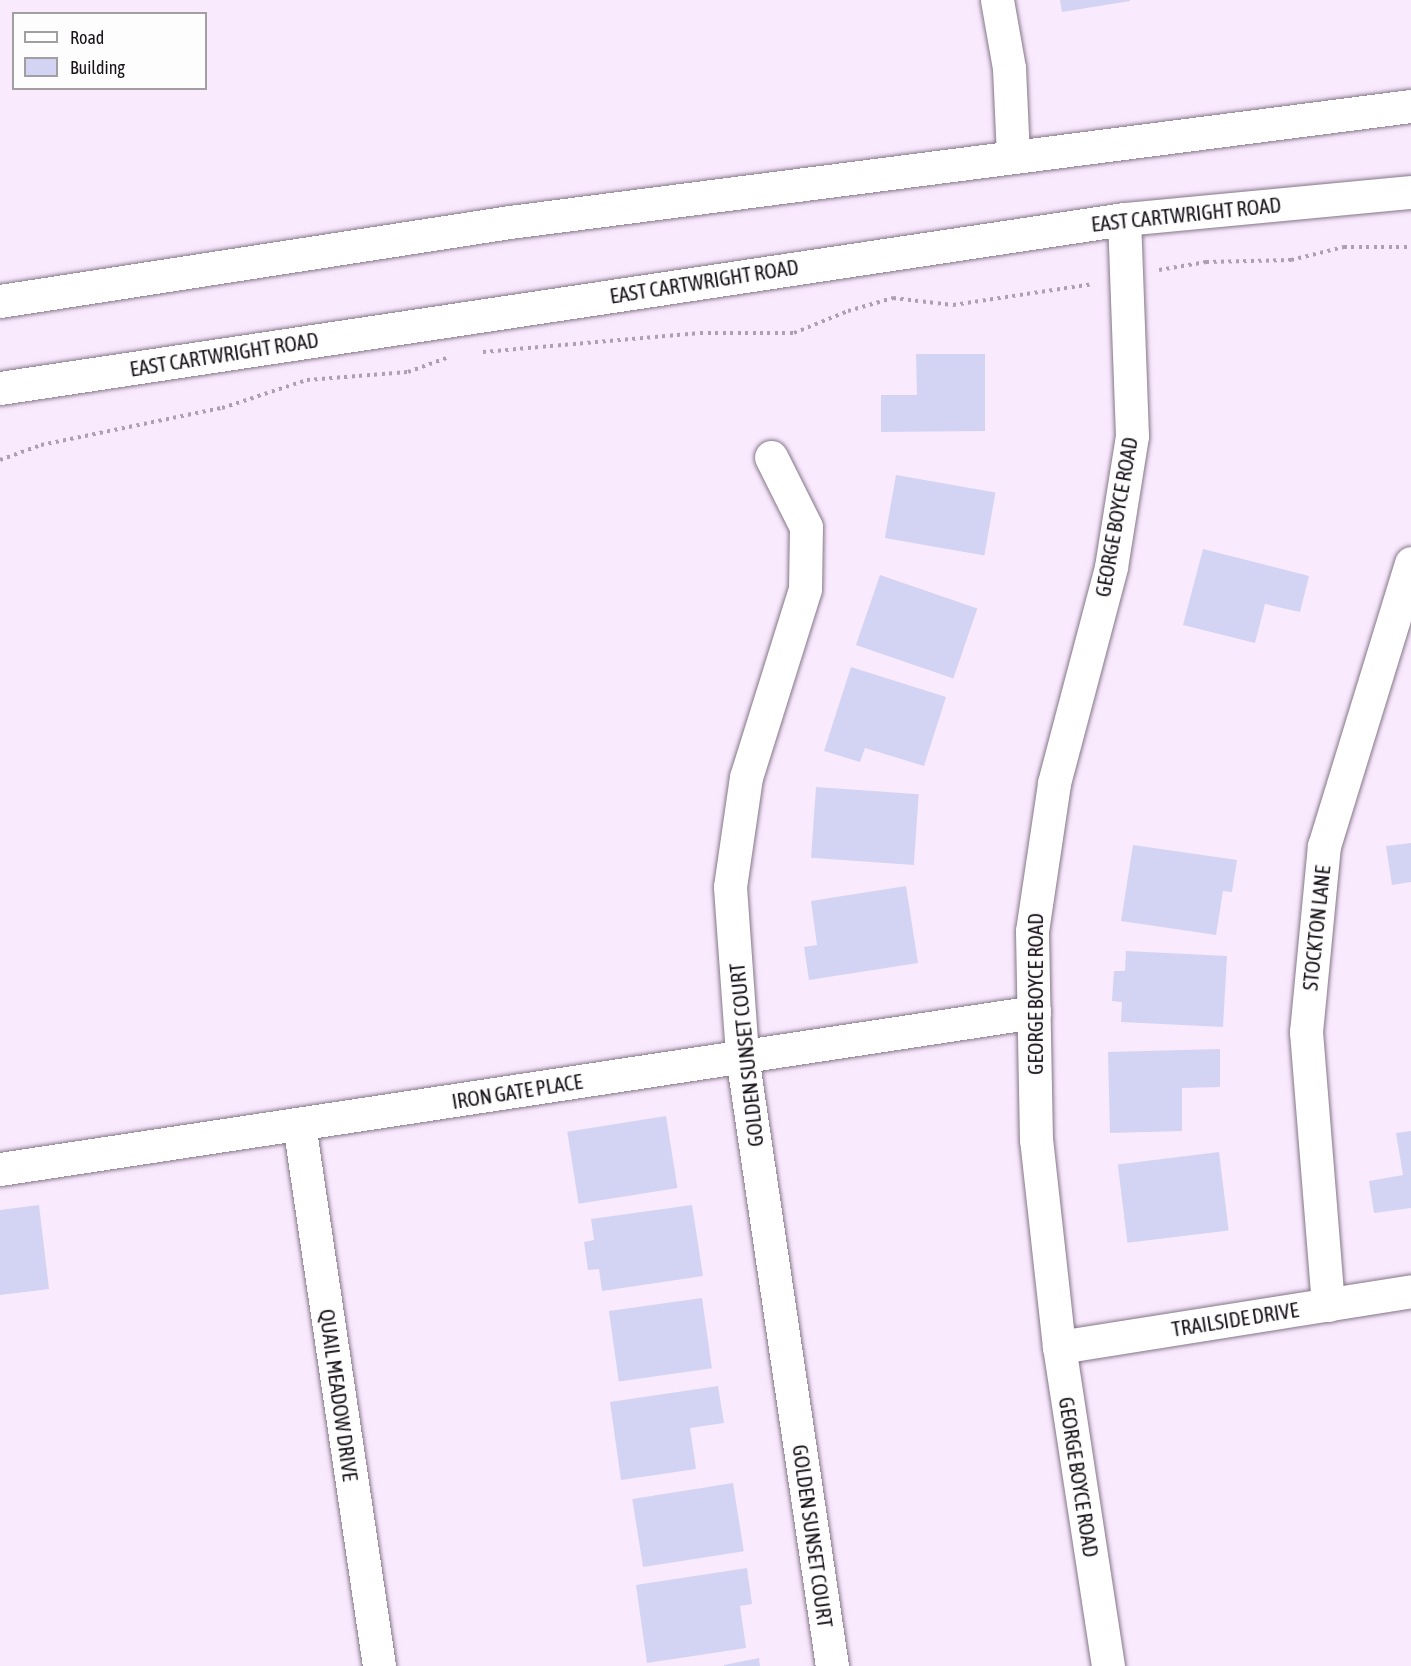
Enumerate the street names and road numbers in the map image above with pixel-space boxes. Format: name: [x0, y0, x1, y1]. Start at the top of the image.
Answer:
street label: EAST CARTWRIGHT ROAD: [1090, 192, 1282, 236]
street label: EAST CARTWRIGHT ROAD: [608, 254, 800, 308]
street label: EAST CARTWRIGHT ROAD: [128, 327, 320, 381]
street label: GEORGE BOYCE ROAD: [1090, 435, 1142, 599]
street label: STOCKTON LANE: [1297, 864, 1335, 992]
street label: GEORGE BOYCE ROAD: [1022, 913, 1048, 1075]
street label: GOLDEN SUNSET COURT: [724, 962, 768, 1148]
street label: IRON GATE PLACE: [450, 1068, 584, 1114]
street label: TRAILSIDE DRIVE: [1170, 1297, 1300, 1341]
street label: QUAIL MEADOW DRIVE: [314, 1307, 364, 1483]
street label: GEORGE BOYCE ROAD: [1054, 1395, 1104, 1559]
street label: GOLDEN SUNSET COURT: [788, 1443, 838, 1629]

